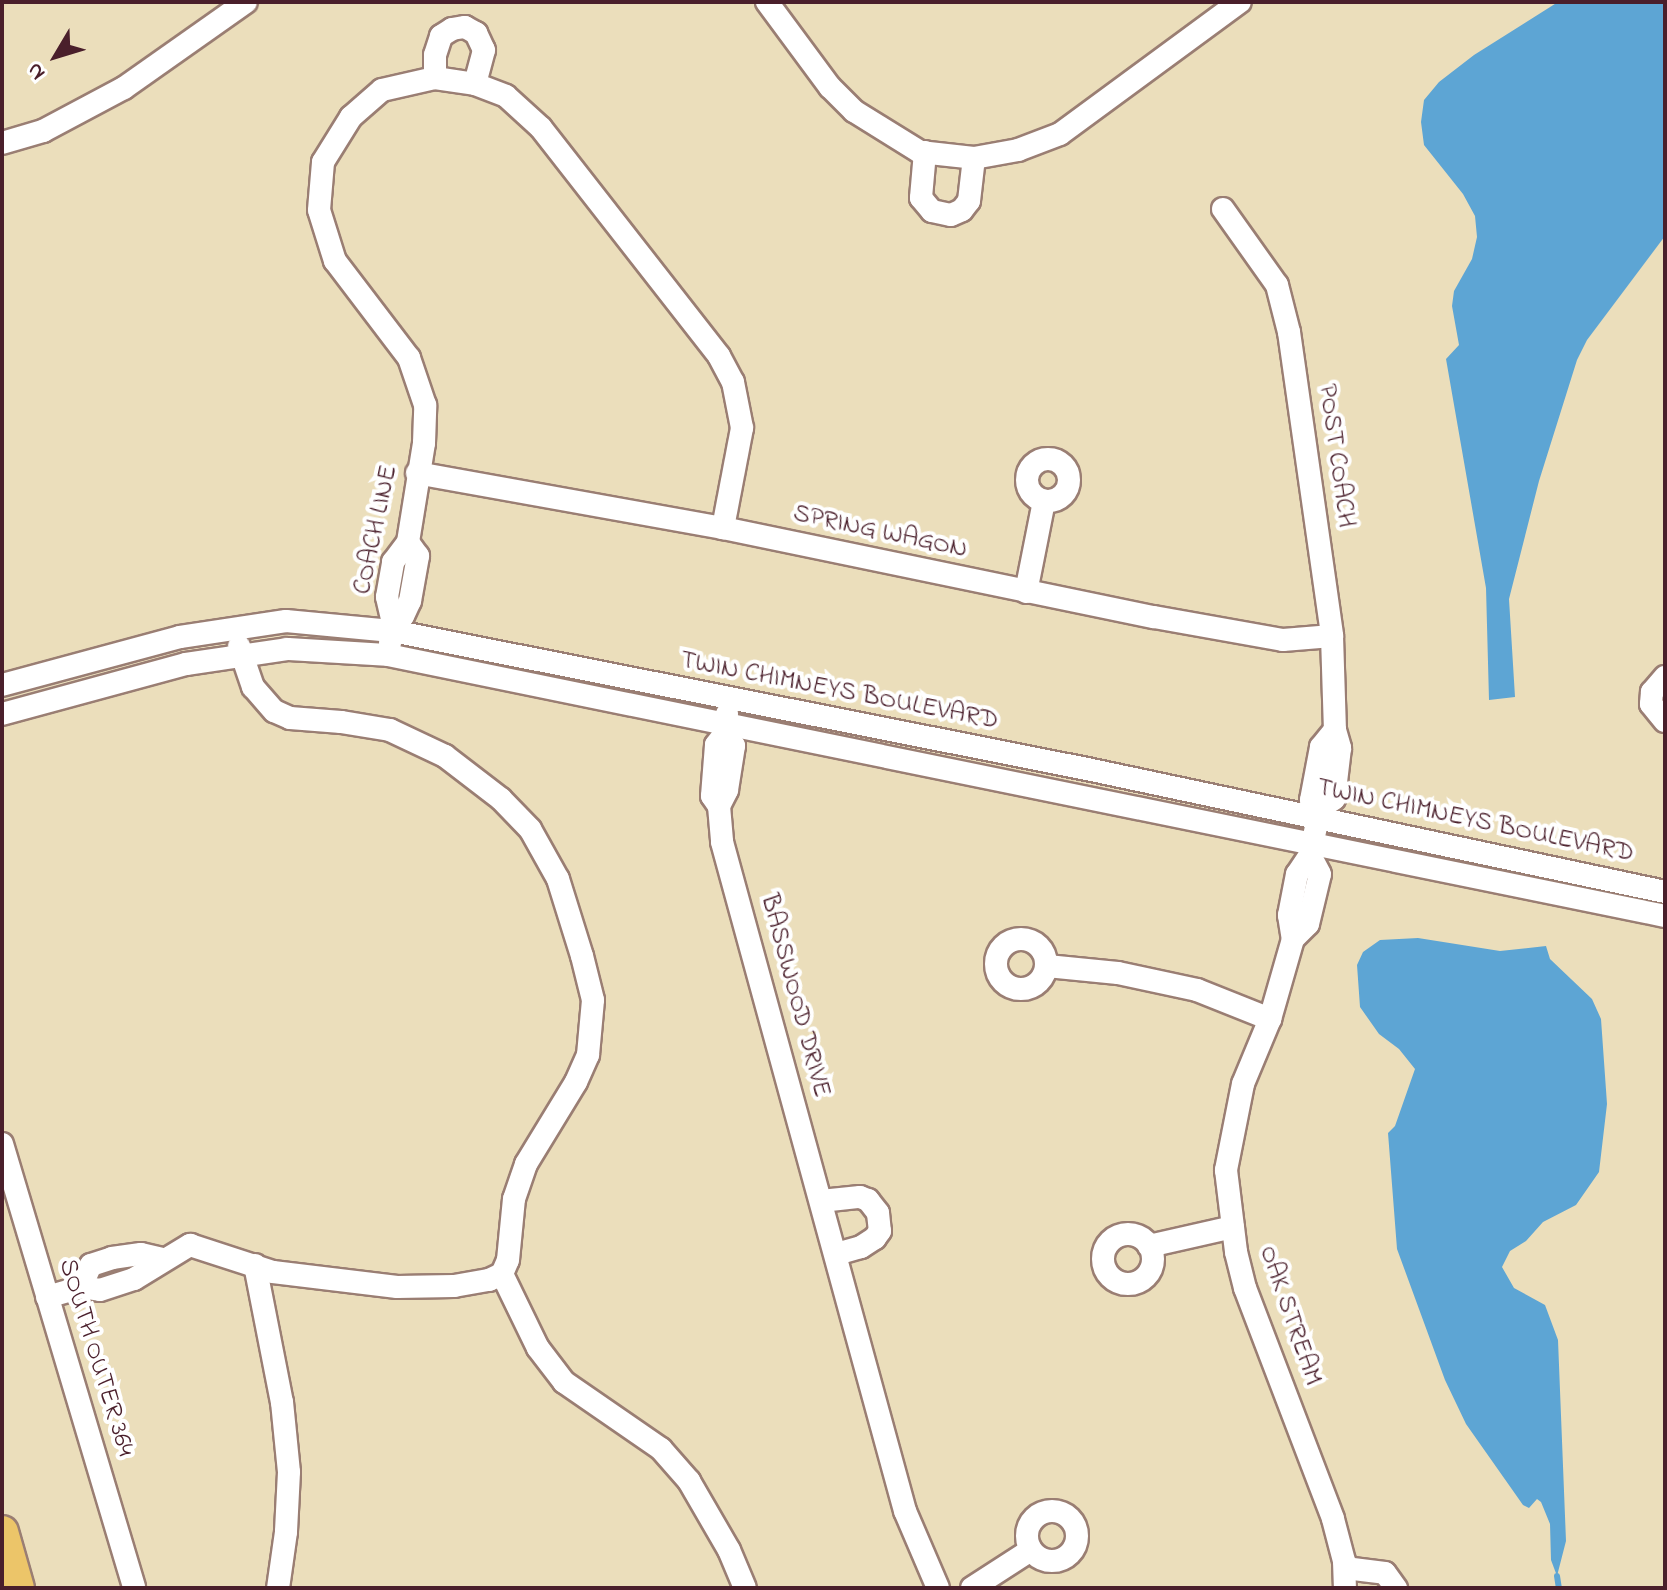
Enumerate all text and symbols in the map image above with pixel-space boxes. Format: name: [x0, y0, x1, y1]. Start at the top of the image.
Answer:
north arrow: [16, 16, 96, 96]
text: N: [20, 55, 54, 86]
street label: POST COACH: [1309, 382, 1361, 530]
street label: COACH LINE: [348, 462, 406, 598]
street label: SPRING WAGON: [790, 499, 970, 567]
street label: TWIN CHIMNEYS BOULEVARD: [677, 646, 1001, 738]
street label: TWIN CHIMNEYS BOULEVARD: [1314, 773, 1636, 871]
street label: BASSWOOD DRIVE: [752, 891, 836, 1101]
street label: OAK STREAM: [1251, 1242, 1327, 1390]
street label: SOUTH OUTER 364: [50, 1256, 140, 1460]

